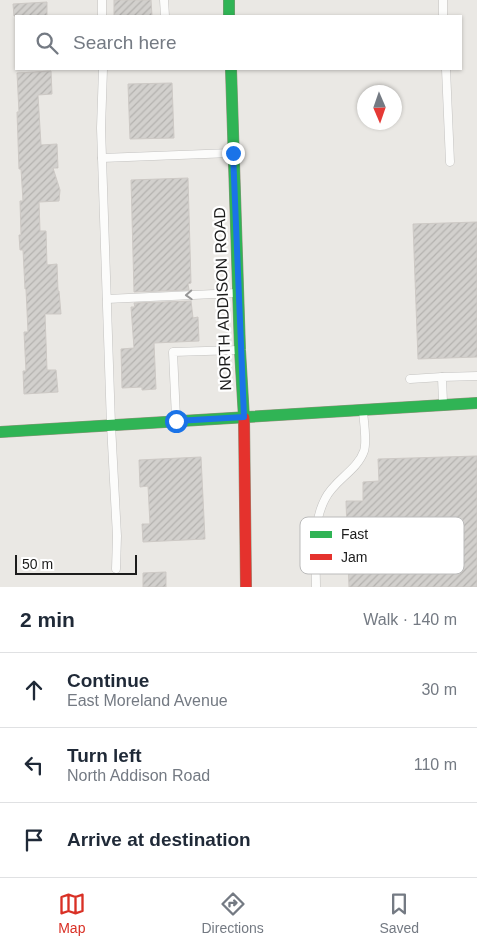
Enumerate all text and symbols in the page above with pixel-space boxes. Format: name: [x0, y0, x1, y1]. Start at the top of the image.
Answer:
search box: [15, 15, 462, 70]
icon: search: [33, 29, 61, 57]
text: Search here: [73, 32, 177, 53]
north arrow: [357, 85, 402, 130]
route end: [222, 142, 245, 165]
street label: NORTH ADDISON ROAD: [211, 207, 234, 391]
one-way arrow: [185, 290, 193, 301]
route start: [165, 410, 188, 433]
legend: [300, 517, 464, 574]
text: Fast: [341, 526, 368, 542]
text: Jam: [341, 549, 367, 565]
scale bar: [15, 552, 138, 575]
text: 50 m: [22, 556, 53, 572]
text: 2 min: [20, 608, 75, 631]
text: Walk · 140 m: [363, 611, 457, 628]
text: Continue: [67, 670, 149, 691]
icon: ahead: [20, 676, 48, 704]
text: 30 m: [421, 681, 457, 698]
text: East Moreland Avenue: [67, 692, 228, 709]
text: Turn left: [67, 745, 142, 766]
icon: left: [20, 751, 48, 779]
text: 110 m: [414, 756, 457, 773]
text: North Addison Road: [67, 767, 210, 784]
icon: arrive: [20, 826, 48, 854]
text: Arrive at destination: [67, 829, 251, 850]
tab: Map: [58, 890, 86, 936]
tab: Directions: [202, 890, 264, 936]
tab: Saved: [379, 890, 419, 936]

